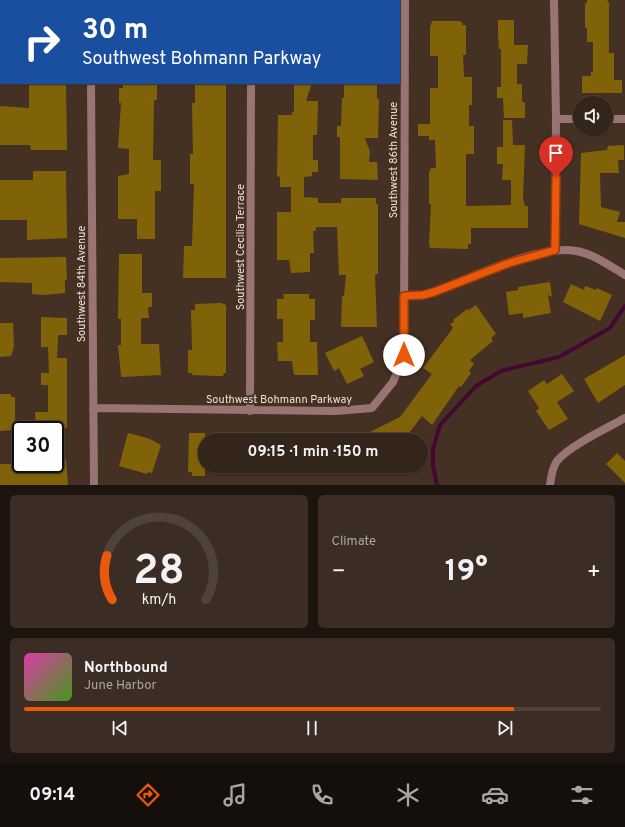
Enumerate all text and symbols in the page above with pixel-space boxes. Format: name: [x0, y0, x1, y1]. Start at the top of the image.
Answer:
text: 30 m: [82, 13, 148, 49]
icon: right: [16, 16, 68, 68]
text: Southwest Bohmann Parkway: [82, 48, 321, 71]
map controls: [573, 96, 613, 136]
button: sound: [573, 96, 613, 136]
street label: Southwest 86th Avenue: [387, 102, 401, 218]
pin: [539, 136, 573, 177]
icon: arrive: [545, 142, 567, 164]
street label: Southwest Cecilia Terrace: [234, 184, 248, 310]
street label: Southwest 84th Avenue: [75, 226, 89, 342]
position arrow: [383, 334, 425, 376]
street label: Southwest Bohmann Parkway: [206, 393, 352, 407]
speed limit sign: 30: [12, 421, 64, 473]
text: 09:15 · 1 min · 150 m: [248, 443, 378, 462]
text: Climate: [332, 534, 376, 550]
text: 28: [133, 545, 185, 598]
text: 19°: [445, 554, 488, 591]
text: −: [332, 559, 346, 586]
text: +: [587, 559, 601, 586]
text: km/h: [141, 590, 176, 608]
text: Northbound: [84, 659, 168, 678]
text: June Harbor: [84, 678, 157, 694]
icon: previous: [109, 717, 131, 739]
icon: pause: [301, 717, 323, 739]
icon: next: [494, 717, 516, 739]
icon: directions: [134, 781, 162, 809]
icon: music: [221, 781, 249, 809]
icon: phone: [308, 781, 336, 809]
icon: climate: [394, 781, 422, 809]
icon: car: [481, 781, 509, 809]
icon: filters: [568, 781, 596, 809]
text: 09:14: [29, 784, 75, 807]

